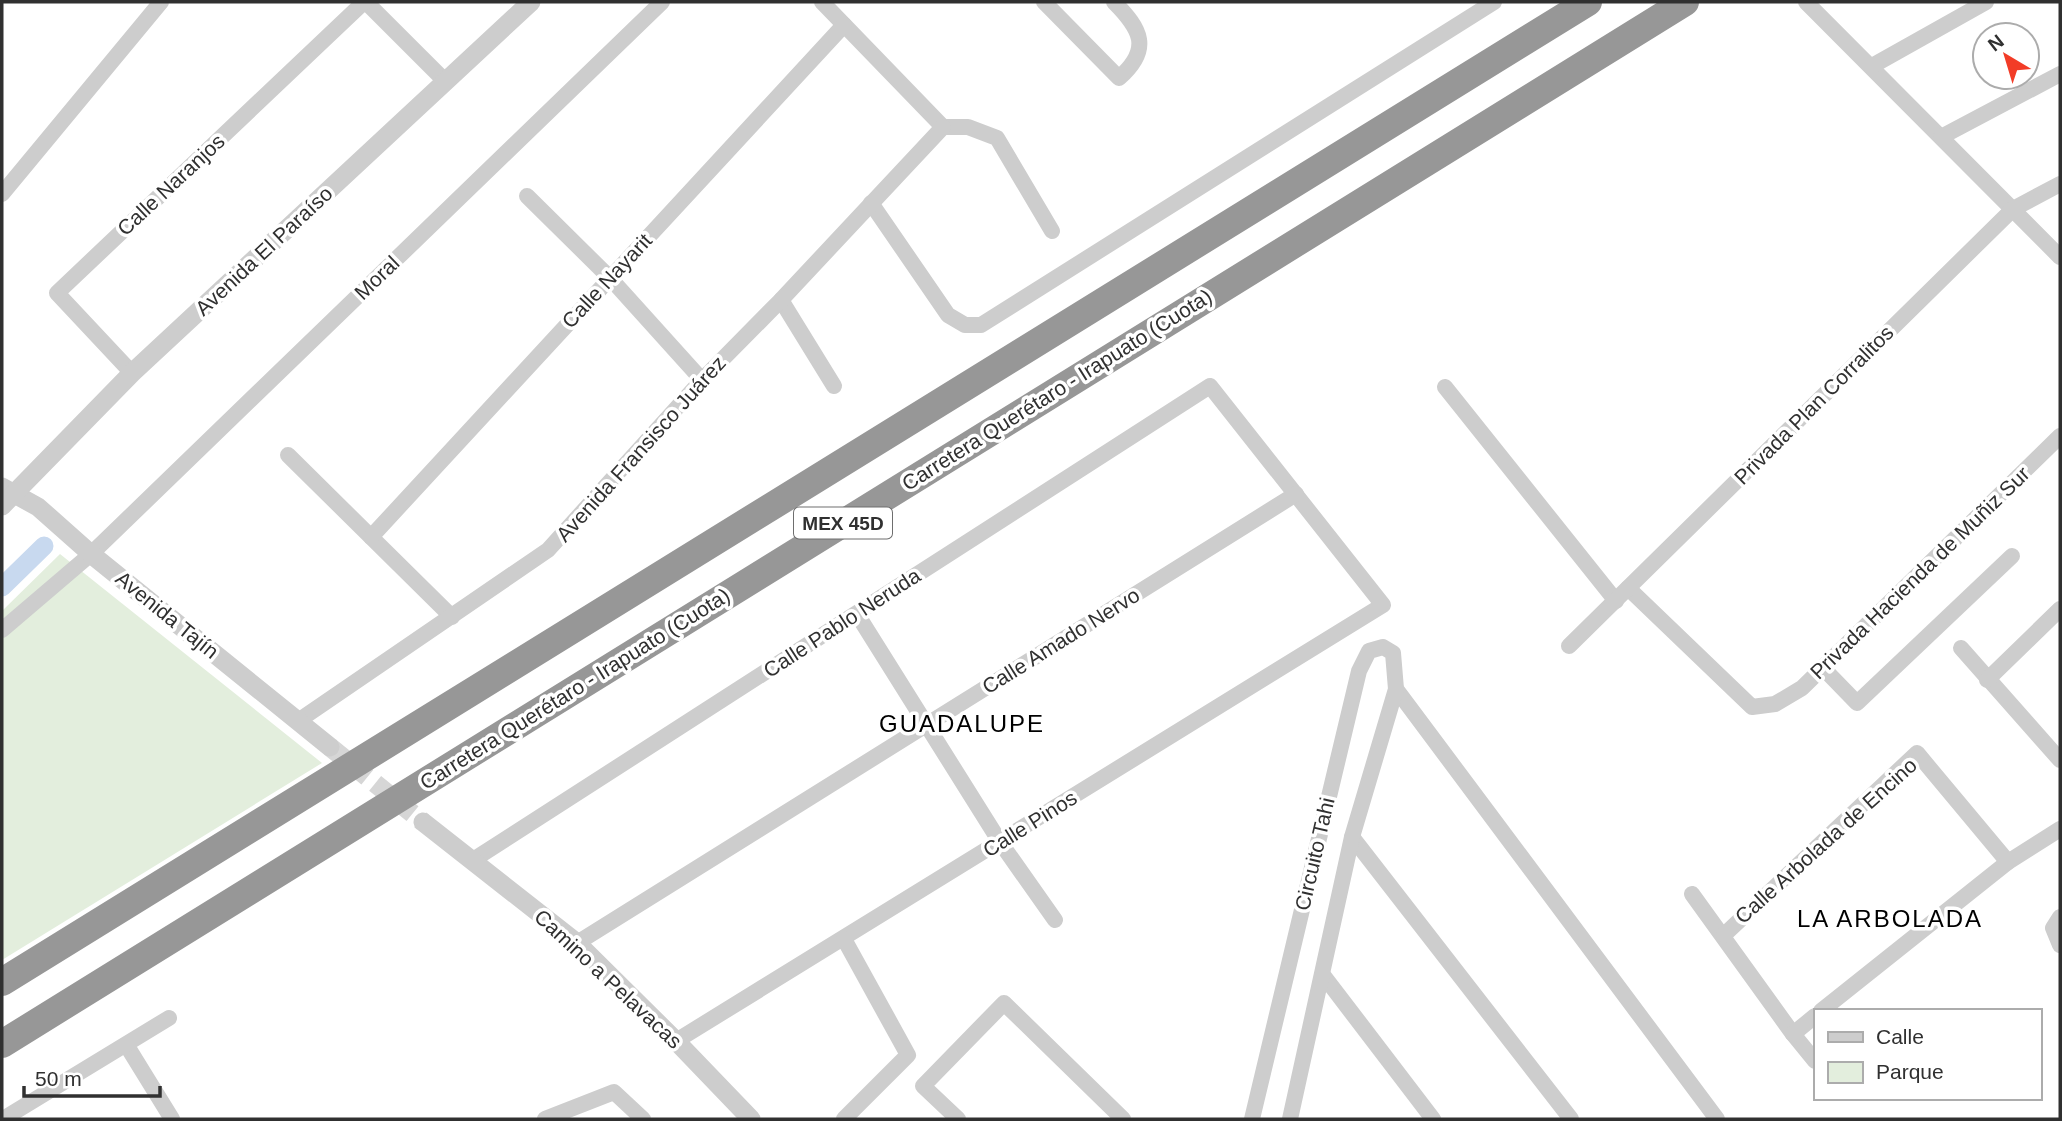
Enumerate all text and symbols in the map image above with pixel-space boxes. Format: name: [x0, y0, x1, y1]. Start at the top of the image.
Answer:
north arrow: [1971, 21, 2041, 91]
text: N: [1984, 30, 2008, 55]
street label: Calle Naranjos: [112, 129, 229, 240]
street label: Avenida El Paraíso: [191, 181, 337, 320]
street label: Calle Nayarit: [557, 229, 656, 332]
street label: Moral: [350, 251, 404, 304]
street label: Carretera Querétaro - Irapuato (Cuota): [898, 284, 1216, 495]
street label: Privada Plan Corralitos: [1730, 321, 1898, 489]
street label: Avenida Fransisco Juárez: [551, 351, 730, 546]
street label: Privada Hacienda de Muñiz Sur: [1805, 462, 2034, 683]
road number: MEX 45D: [794, 508, 892, 538]
street label: Calle Pablo Neruda: [759, 563, 925, 682]
street label: Avenida Tajín: [111, 566, 223, 663]
street label: Carretera Querétaro - Irapuato (Cuota): [416, 583, 734, 794]
street label: Calle Amado Nervo: [978, 583, 1144, 698]
district label: GUADALUPE: [879, 710, 1045, 737]
street label: Calle Arbolada de Encino: [1730, 753, 1921, 928]
street label: Calle Pinos: [979, 786, 1081, 861]
street label: Circuito Tahi: [1290, 795, 1339, 913]
street label: Camino a Pelavacas: [530, 905, 687, 1053]
district label: LA ARBOLADA: [1797, 905, 1983, 932]
legend: [1814, 1009, 2041, 1100]
text: Calle: [1876, 1025, 1924, 1048]
scale bar: [24, 1054, 161, 1098]
text: Parque: [1876, 1060, 1944, 1083]
text: 50 m: [35, 1067, 82, 1090]

